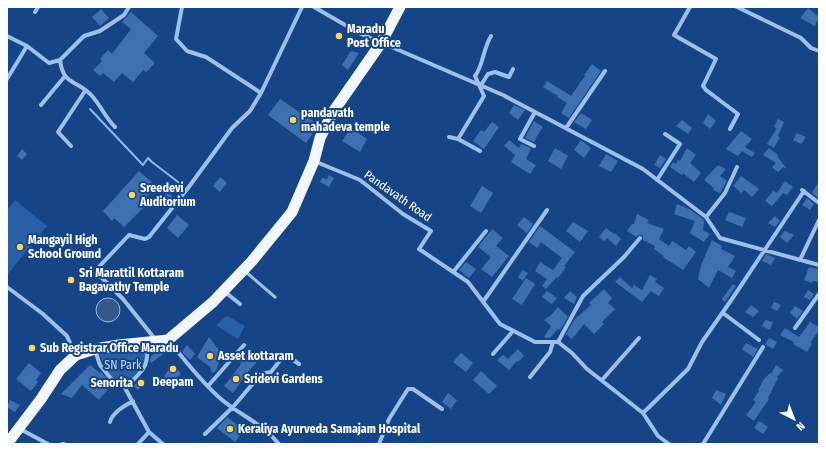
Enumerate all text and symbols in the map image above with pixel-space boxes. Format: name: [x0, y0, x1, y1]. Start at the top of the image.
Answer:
place label: Maradu Post Office: [347, 22, 401, 50]
marker: Maradu Post Office: [334, 31, 344, 41]
place label: pandavath mahadeva temple: [301, 106, 390, 134]
marker: pandavath mahadeva temple: [288, 115, 298, 125]
street label: Pandavath Road: [362, 168, 434, 224]
place label: Sreedevi Auditorium: [139, 181, 196, 209]
marker: Sreedevi Auditorium: [127, 190, 137, 200]
place label: Mangayil High School Ground: [28, 233, 101, 261]
marker: Mangayil High School Ground: [15, 242, 25, 252]
place label: Sri Marattil Kottaram Bagavathy Temple: [79, 266, 184, 294]
marker: Sri Marattil Kottaram Bagavathy Temple: [66, 275, 76, 285]
place label: Sub Registrar Office Maradu: [40, 341, 179, 355]
marker: Sub Registrar Office Maradu: [27, 343, 37, 353]
place label: Asset kottaram: [217, 349, 294, 363]
marker: Asset kottaram: [205, 351, 215, 361]
park label: SN Park: [104, 358, 142, 372]
marker: Deepam: [168, 364, 178, 374]
place label: Sridevi Gardens: [244, 372, 324, 386]
marker: Sridevi Gardens: [231, 374, 241, 384]
place label: Deepam: [153, 375, 193, 389]
place label: Senorita: [90, 376, 133, 390]
marker: Senorita: [136, 378, 146, 388]
north arrow: [774, 399, 814, 439]
text: N: [794, 419, 807, 433]
place label: Keraliya Ayurveda Samajam Hospital: [238, 422, 421, 436]
marker: Keraliya Ayurveda Samajam Hospital: [225, 424, 235, 434]

